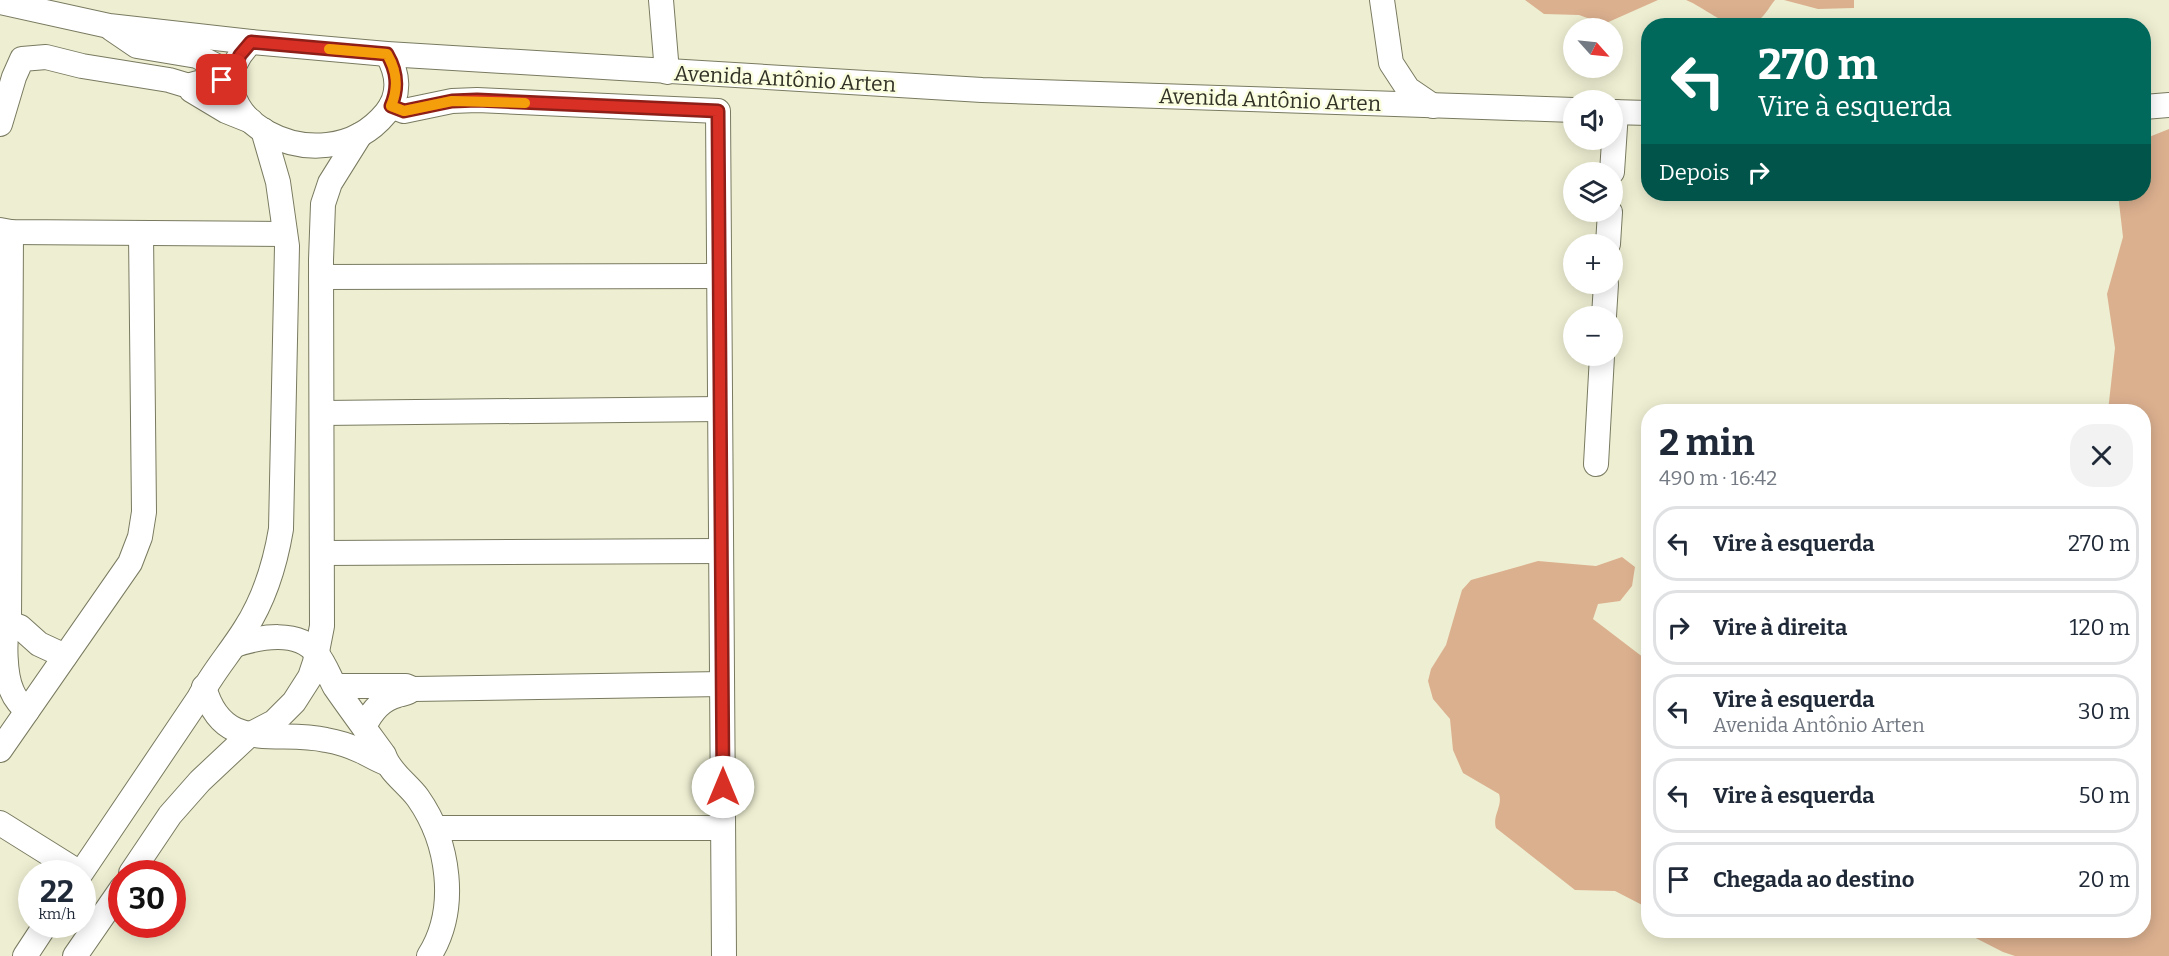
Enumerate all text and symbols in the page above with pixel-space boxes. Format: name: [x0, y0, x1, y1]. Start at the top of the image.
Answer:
north arrow: [1563, 18, 1623, 78]
map controls: [1563, 18, 1623, 366]
text: 270 m: [1758, 40, 1878, 90]
icon: left: [1659, 42, 1737, 120]
pin: [196, 54, 247, 105]
street label: Avenida Antônio Arten: [673, 60, 897, 98]
icon: arrive: [205, 63, 238, 96]
street label: Avenida Antônio Arten: [1158, 83, 1382, 117]
button: sound: [1563, 90, 1623, 150]
text: Vire à esquerda: [1758, 91, 1952, 123]
icon: right: [1742, 156, 1775, 189]
text: Depois: [1659, 159, 1730, 186]
button: layers: [1563, 162, 1623, 222]
button: +: [1563, 234, 1623, 294]
button: −: [1563, 306, 1623, 366]
text: 2 min: [1659, 421, 1755, 465]
button: close: [2070, 424, 2133, 487]
text: 490 m · 16:42: [1659, 466, 1777, 490]
icon: left: [1662, 527, 1695, 560]
text: Vire à esquerda: [1713, 530, 1874, 557]
text: 270 m: [2068, 530, 2130, 557]
icon: right: [1662, 611, 1695, 644]
text: Vire à direita: [1713, 614, 1847, 641]
text: 120 m: [2070, 614, 2130, 641]
text: Vire à esquerda: [1713, 686, 1874, 713]
icon: left: [1662, 695, 1695, 728]
text: 30 m: [2078, 698, 2130, 725]
text: Avenida Antônio Arten: [1713, 713, 1925, 737]
position arrow: [691, 755, 755, 819]
icon: left: [1662, 779, 1695, 812]
text: Vire à esquerda: [1713, 782, 1874, 809]
text: 50 m: [2079, 782, 2130, 809]
speed limit sign: 30: [108, 860, 186, 938]
icon: arrive: [1662, 863, 1695, 896]
text: Chegada ao destino: [1713, 866, 1914, 893]
text: 20 m: [2079, 866, 2130, 893]
text: 22: [40, 874, 74, 910]
text: km/h: [38, 905, 76, 923]

